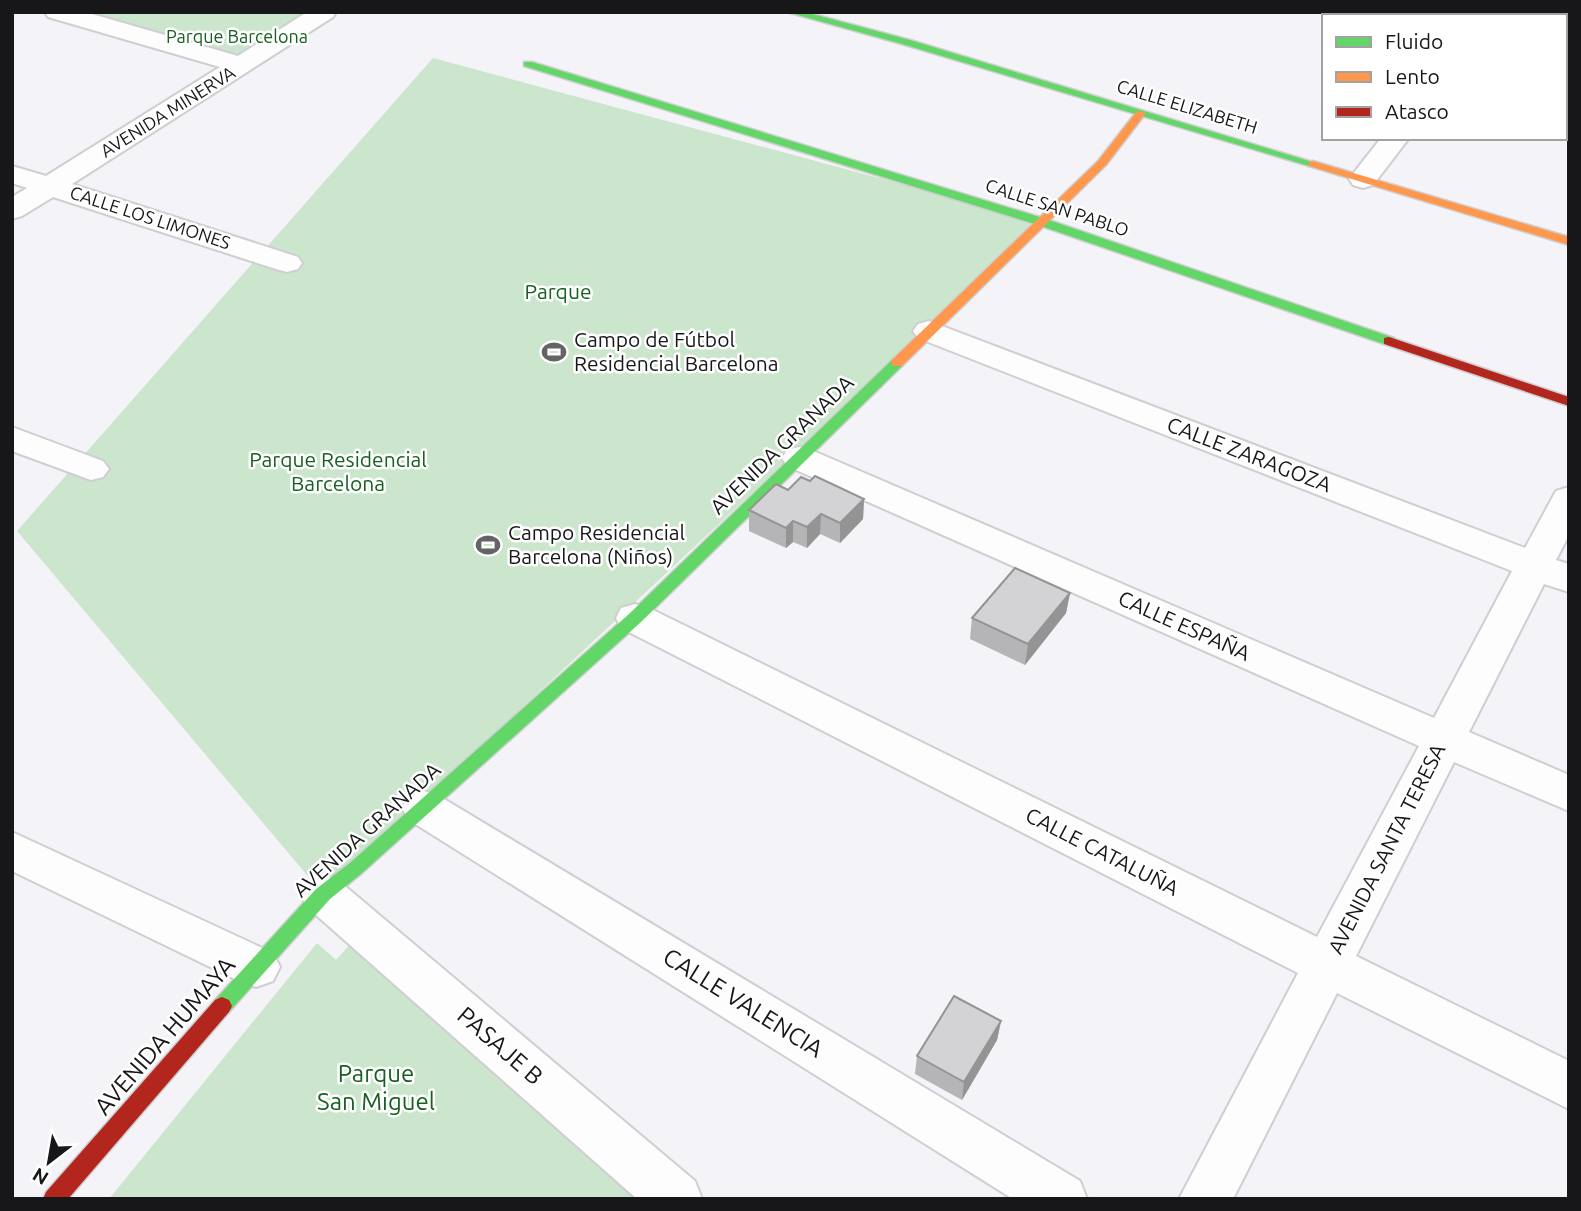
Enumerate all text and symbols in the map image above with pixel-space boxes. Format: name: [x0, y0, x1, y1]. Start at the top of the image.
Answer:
legend: [1322, 14, 1567, 140]
park label: Parque Barcelona: [166, 26, 308, 46]
text: Fluido: [1385, 29, 1443, 53]
street label: AVENIDA MINERVA: [97, 62, 239, 161]
text: Lento: [1385, 64, 1440, 88]
street label: CALLE ELIZABETH: [1115, 75, 1260, 137]
text: Atasco: [1385, 99, 1449, 123]
street label: CALLE SAN PABLO: [983, 174, 1131, 240]
street label: CALLE LOS LIMONES: [68, 182, 233, 252]
park label: Parque: [525, 279, 591, 303]
place label: Campo de Fútbol Residencial Barcelona: [574, 327, 779, 375]
sports icon: Campo de Fútbol Residencial Barcelona: [540, 338, 568, 366]
street label: AVENIDA GRANADA: [705, 370, 858, 519]
street label: CALLE ZARAGOZA: [1164, 412, 1335, 497]
park label: Parque Residencial Barcelona: [249, 447, 427, 495]
place label: Campo Residencial Barcelona (Niños): [508, 520, 685, 568]
sports icon: Campo Residencial Barcelona (Niños): [474, 531, 502, 559]
street label: CALLE ESPAÑA: [1115, 585, 1254, 665]
street label: AVENIDA SANTA TERESA: [1323, 739, 1450, 958]
street label: AVENIDA GRANADA: [288, 757, 445, 902]
street label: CALLE CATALUÑA: [1022, 802, 1183, 900]
street label: CALLE VALENCIA: [658, 943, 828, 1063]
street label: AVENIDA HUMAYA: [89, 951, 241, 1120]
street label: PASAJE B: [452, 1001, 549, 1090]
park label: Parque San Miguel: [317, 1060, 435, 1115]
north arrow: [14, 1127, 84, 1197]
text: N: [28, 1163, 52, 1190]

